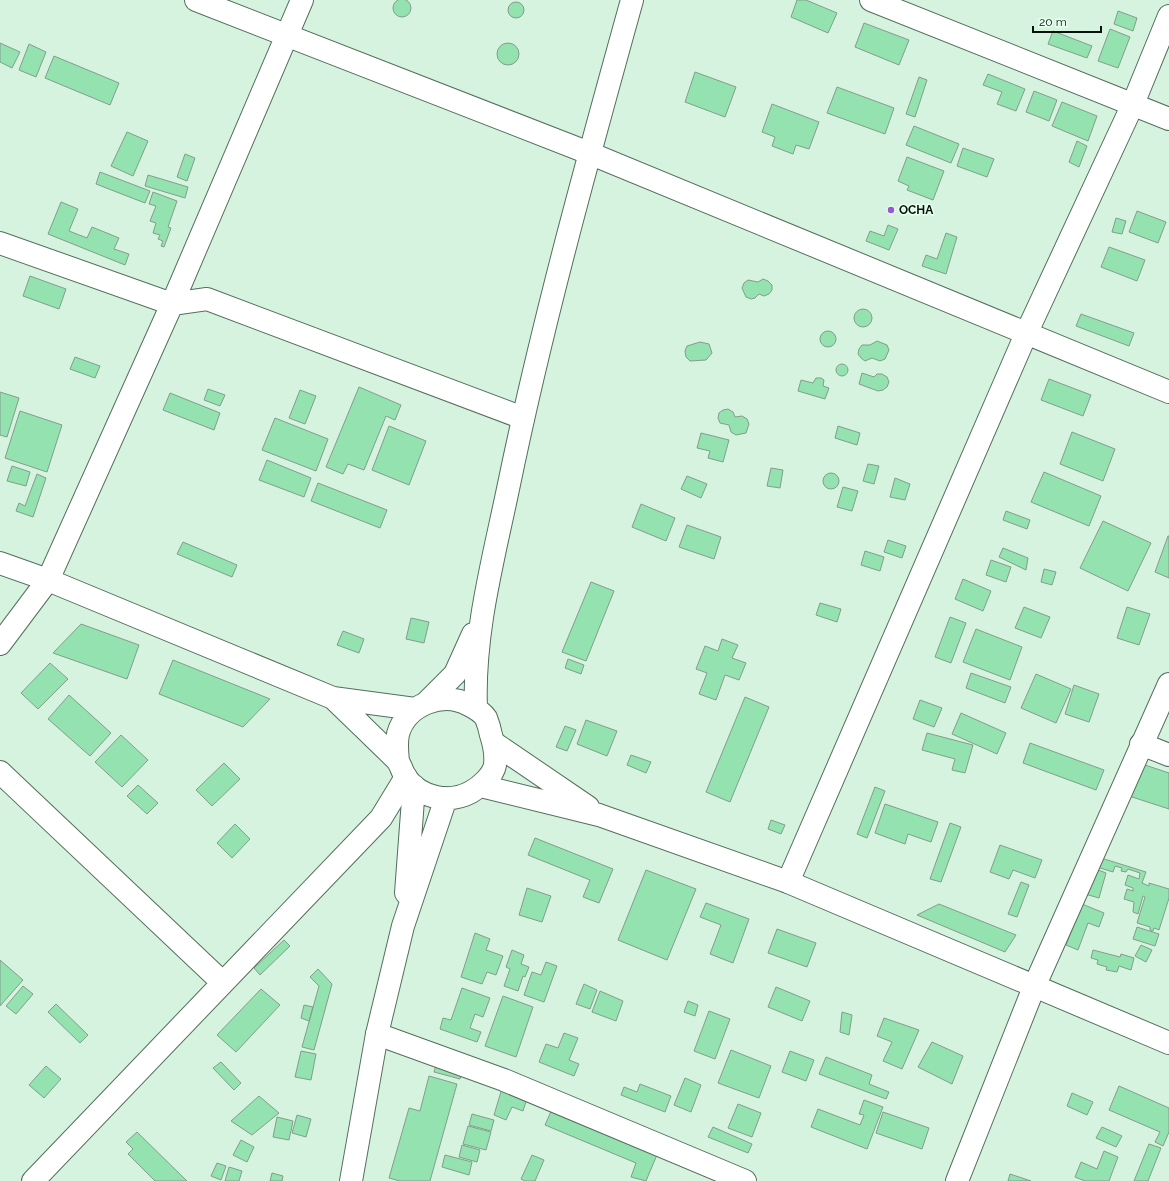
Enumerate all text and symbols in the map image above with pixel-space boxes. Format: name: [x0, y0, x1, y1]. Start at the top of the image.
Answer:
scale bar: [1033, 8, 1101, 34]
text: 20 m: [1039, 15, 1067, 29]
place label: OCHA: [899, 203, 934, 217]
marker: OCHA: [886, 205, 896, 215]

